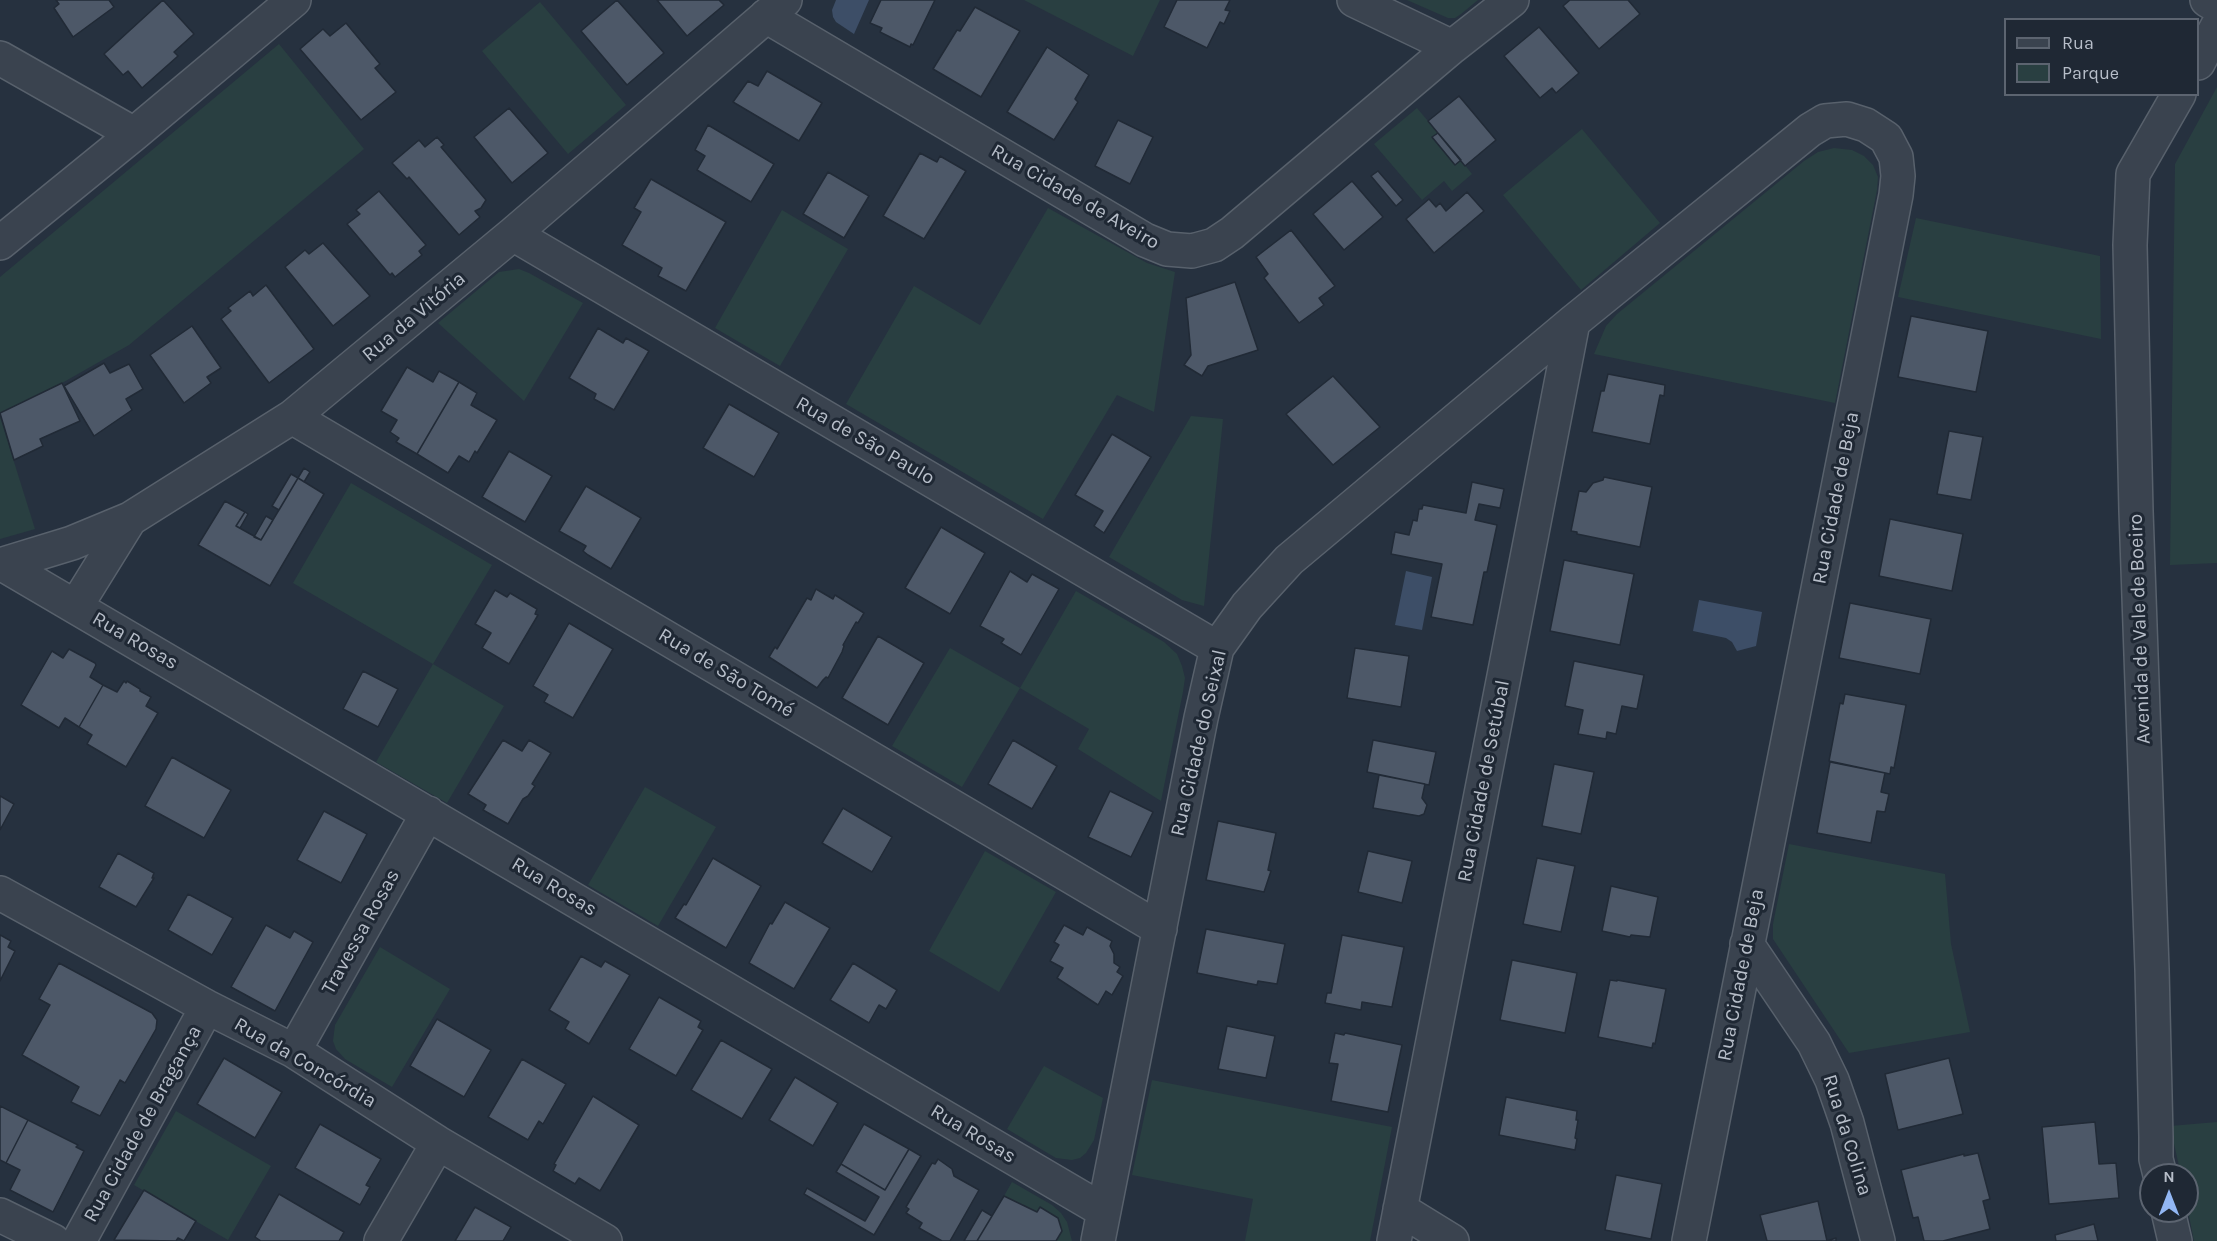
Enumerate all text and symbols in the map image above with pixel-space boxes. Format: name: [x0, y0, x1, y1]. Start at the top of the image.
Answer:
legend: [2004, 18, 2199, 96]
text: Rua: [2062, 32, 2094, 54]
text: Parque: [2062, 62, 2119, 84]
street label: Rua Cidade de Aveiro: [987, 139, 1163, 255]
street label: Rua da Vitória: [357, 267, 471, 367]
street label: Rua de São Paulo: [791, 391, 939, 491]
street label: Rua Cidade de Beja: [1808, 410, 1864, 586]
street label: Avenida de Vale de Boeiro: [2124, 513, 2156, 745]
street label: Rua Rosas: [88, 607, 182, 675]
street label: Rua de São Tomé: [654, 623, 798, 723]
street label: Rua Cidade do Seixal: [1166, 647, 1232, 839]
street label: Rua Cidade de Setúbal: [1453, 678, 1515, 884]
street label: Rua Rosas: [507, 852, 601, 922]
street label: Travessa Rosas: [317, 865, 405, 999]
street label: Rua Cidade de Beja: [1713, 887, 1769, 1063]
street label: Rua da Concórdia: [230, 1013, 380, 1113]
street label: Rua Cidade de Bragança: [79, 1021, 207, 1227]
street label: Rua da Colina: [1817, 1071, 1877, 1199]
street label: Rua Rosas: [926, 1099, 1020, 1169]
north arrow: [2139, 1163, 2199, 1223]
text: N: [2163, 1167, 2175, 1186]

